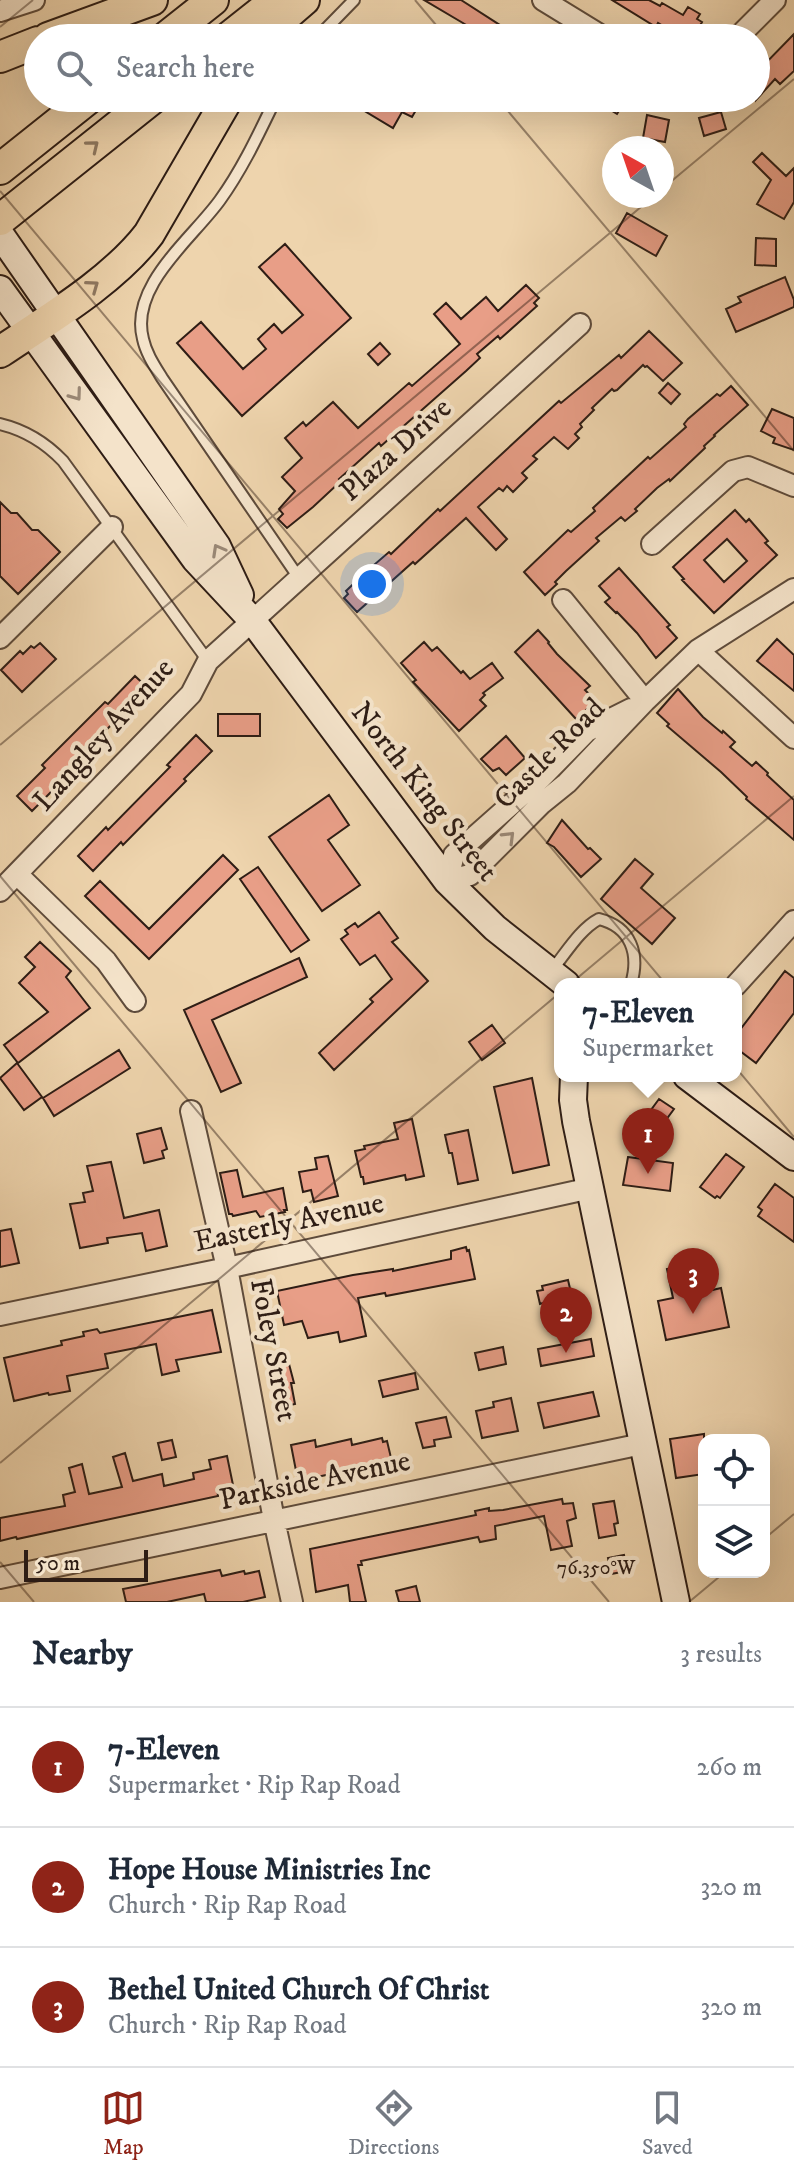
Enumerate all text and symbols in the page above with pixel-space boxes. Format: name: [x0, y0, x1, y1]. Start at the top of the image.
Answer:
search box: [24, 24, 770, 112]
icon: search: [52, 46, 96, 90]
text: Search here: [116, 50, 255, 87]
north arrow: [602, 136, 674, 208]
one-way arrow: [84, 141, 99, 155]
one-way arrow: [84, 282, 99, 296]
one-way arrow: [66, 386, 80, 401]
street label: Plaza Drive: [332, 390, 460, 510]
one-way arrow: [212, 544, 227, 559]
your location: [352, 564, 392, 604]
street label: Langley Avenue: [26, 651, 182, 819]
street label: Castle Road: [487, 691, 613, 817]
street label: North King Street: [342, 695, 506, 889]
one-way arrow: [500, 831, 514, 846]
popup: [554, 978, 742, 1082]
text: 7-Eleven: [582, 995, 694, 1032]
text: Supermarket: [582, 1032, 714, 1065]
pin: 1: [622, 1108, 674, 1174]
street label: Easterly Avenue: [191, 1185, 387, 1261]
pin: 3: [667, 1248, 719, 1314]
street label: Foley Street: [241, 1275, 305, 1425]
pin: 2: [540, 1287, 592, 1353]
map controls: [698, 1434, 770, 1578]
button: locate: [698, 1434, 770, 1506]
street label: Parkside Avenue: [216, 1443, 414, 1519]
button: layers: [698, 1506, 770, 1578]
scale bar: [24, 1546, 148, 1582]
text: 50 m: [36, 1550, 80, 1577]
text: 76.350°W: [557, 1556, 636, 1581]
text: Nearby: [32, 1633, 133, 1675]
text: 3 results: [680, 1638, 762, 1671]
text: 7-Eleven: [108, 1732, 220, 1769]
text: 1: [53, 1751, 63, 1784]
text: 260 m: [697, 1751, 762, 1784]
text: Supermarket · Rip Rap Road: [108, 1769, 400, 1802]
text: Hope House Ministries Inc: [108, 1852, 431, 1889]
text: 2: [52, 1871, 64, 1904]
text: 320 m: [700, 1871, 762, 1904]
text: Church · Rip Rap Road: [108, 1889, 347, 1922]
text: Bethel United Church Of Christ: [108, 1972, 489, 2009]
text: 3: [53, 1991, 63, 2024]
text: 320 m: [700, 1991, 762, 2024]
text: Church · Rip Rap Road: [108, 2009, 347, 2042]
tab: Map: [101, 2086, 145, 2161]
tab: Directions: [348, 2086, 439, 2161]
tab: Saved: [642, 2086, 693, 2161]

